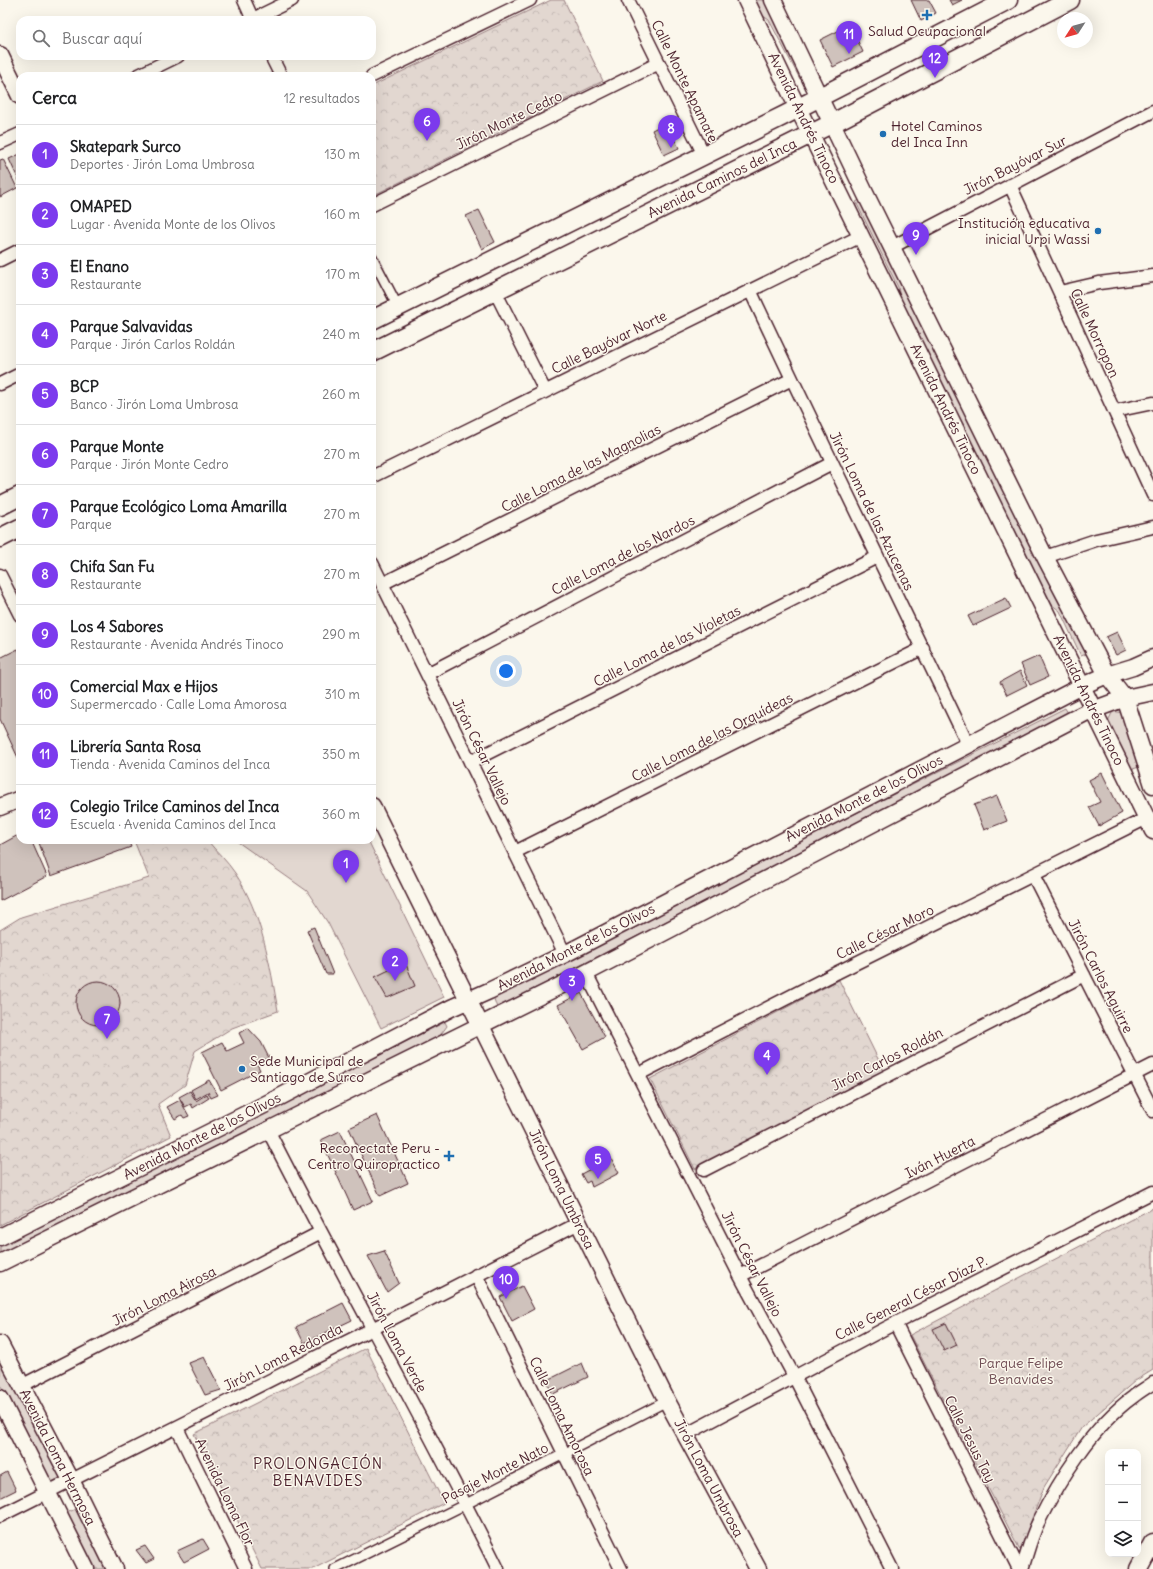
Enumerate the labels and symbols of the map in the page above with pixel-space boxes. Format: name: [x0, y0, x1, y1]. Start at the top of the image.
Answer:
marker: Salud Ocupacional: [921, 9, 933, 21]
north arrow: [1057, 12, 1093, 48]
street label: Calle Monte Apamate: [648, 17, 722, 145]
pin: 11: [836, 21, 862, 54]
place label: Salud Ocupacional: [868, 22, 986, 40]
pin: 12: [922, 45, 948, 78]
street label: Avenida Andrés Tinoco: [765, 50, 844, 186]
street label: Jirón Monte Cedro: [453, 86, 565, 153]
pin: 6: [414, 108, 440, 141]
pin: 8: [658, 115, 684, 148]
place label: Hotel Caminos del Inca Inn: [891, 117, 982, 151]
marker: Hotel Caminos del Inca Inn: [878, 129, 888, 139]
street label: Jirón Bayóvar Sur: [960, 131, 1070, 199]
street label: Avenida Caminos del Inca: [645, 134, 799, 222]
place label: Institución educativa inicial Urpi Wassi: [958, 214, 1090, 248]
pin: 9: [903, 222, 929, 255]
marker: Institución educativa inicial Urpi Wassi: [1093, 226, 1103, 236]
street label: Calle Morropon: [1066, 285, 1124, 381]
street label: Calle Bayóvar Norte: [548, 306, 670, 378]
street label: Avenida Andrés Tinoco: [907, 341, 986, 477]
street label: Calle Loma de las Magnolias: [498, 420, 664, 516]
street label: Jirón Loma de las Azucenas: [826, 429, 918, 593]
street label: Calle Loma de los Nardos: [548, 511, 698, 599]
street label: Calle Loma de las Violetas: [590, 601, 744, 691]
street label: Avenida Andrés Tinoco: [1050, 632, 1129, 768]
your location: [496, 661, 516, 681]
street label: Calle Loma de las Orquídeas: [628, 688, 796, 786]
street label: Jirón César Vallejo: [448, 696, 516, 808]
street label: Avenida Monte de los Olivos: [782, 750, 946, 846]
pin: 1: [333, 850, 359, 883]
street label: Avenida Monte de los Olivos: [494, 899, 658, 995]
street label: Calle César Moro: [833, 900, 937, 963]
street label: Jirón Carlos Aguirre: [1065, 916, 1137, 1036]
pin: 2: [382, 948, 408, 981]
pin: 3: [559, 968, 585, 1001]
pin: 7: [94, 1006, 120, 1039]
street label: Jirón Carlos Roldán: [828, 1023, 946, 1095]
pin: 4: [754, 1042, 780, 1075]
place label: Sede Municipal de Santiago de Surco: [250, 1052, 364, 1086]
marker: Sede Municipal de Santiago de Surco: [237, 1064, 247, 1074]
street label: Avenida Monte de los Olivos: [120, 1088, 284, 1184]
street label: Jirón Loma Umbrosa: [525, 1126, 599, 1252]
street label: Iván Huerta: [902, 1132, 978, 1182]
place label: Reconectate Peru - Centro Quiropractico: [307, 1139, 440, 1173]
pin: 5: [585, 1146, 611, 1179]
marker: Reconectate Peru - Centro Quiropractico: [443, 1150, 455, 1162]
street label: Jirón César Vallejo: [718, 1208, 786, 1320]
street label: Calle General César Díaz P.: [832, 1252, 990, 1344]
street label: Jirón Loma Airosa: [109, 1262, 219, 1330]
pin: 10: [493, 1266, 519, 1299]
street label: Jirón Loma Verde: [363, 1289, 431, 1395]
street label: Jirón Loma Redonda: [221, 1319, 345, 1395]
street label: Calle Loma Amorosa: [525, 1354, 599, 1478]
park label: Parque Felipe Benavides: [979, 1354, 1063, 1388]
street label: Avenida Loma Hermosa: [16, 1386, 100, 1528]
street label: Calle Jesus Tay: [940, 1392, 1000, 1486]
street label: Jirón Loma Umbrosa: [670, 1416, 748, 1540]
street label: Avenida Loma Flor: [191, 1435, 259, 1549]
street label: Pasaje Monte Nato: [439, 1438, 551, 1508]
district label: PROLONGACIÓN BENAVIDES: [253, 1453, 383, 1490]

